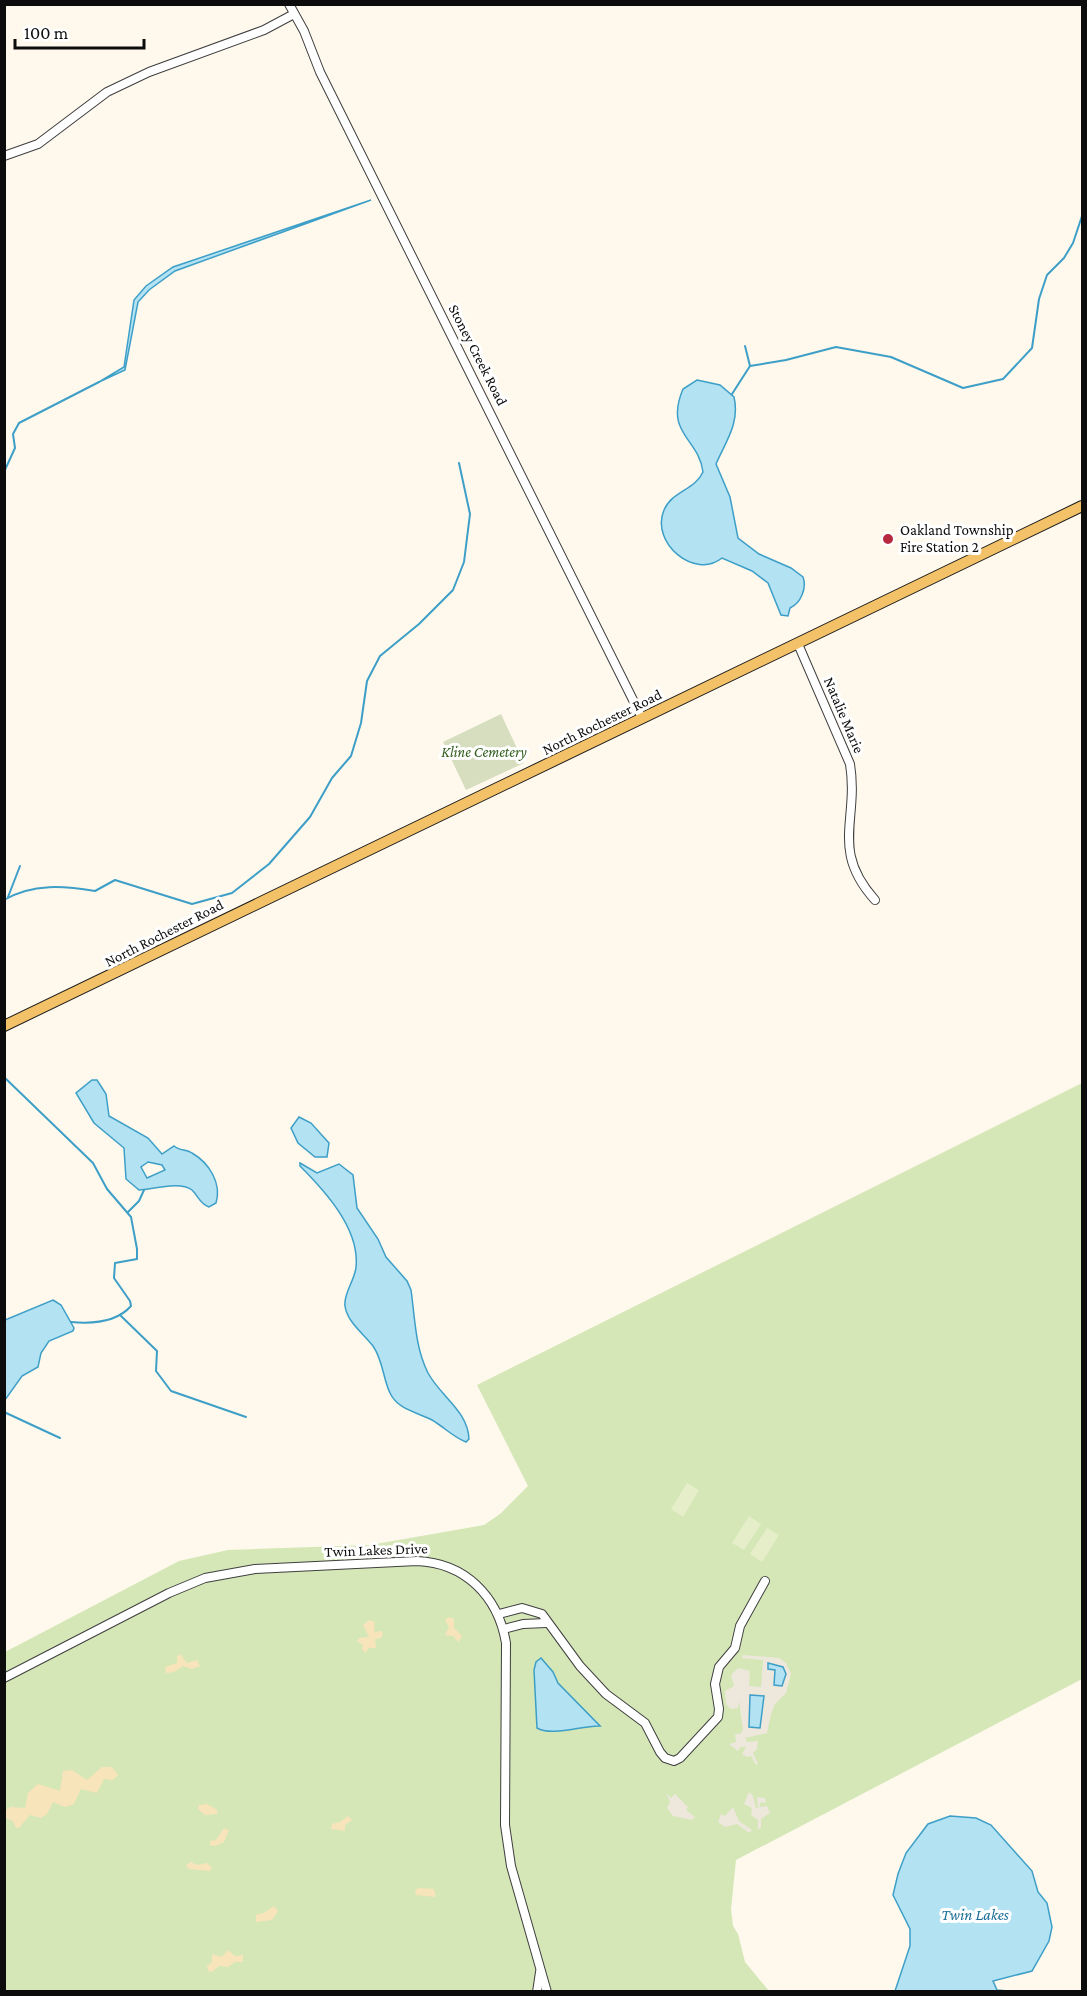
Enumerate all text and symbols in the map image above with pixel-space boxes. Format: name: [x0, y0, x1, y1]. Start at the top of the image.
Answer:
scale bar: [15, 12, 144, 50]
text: 100 m: [24, 23, 69, 43]
street label: Stoney Creek Road: [445, 302, 510, 409]
place label: Oakland Township Fire Station 2: [900, 522, 1014, 555]
marker: Oakland Township Fire Station 2: [881, 532, 895, 546]
street label: Natalie Marie: [821, 675, 867, 756]
street label: North Rochester Road: [540, 686, 664, 758]
park label: Kline Cemetery: [441, 744, 527, 761]
street label: North Rochester Road: [102, 896, 226, 970]
street label: Twin Lakes Drive: [324, 1540, 428, 1560]
water label: Twin Lakes: [941, 1906, 1009, 1923]

